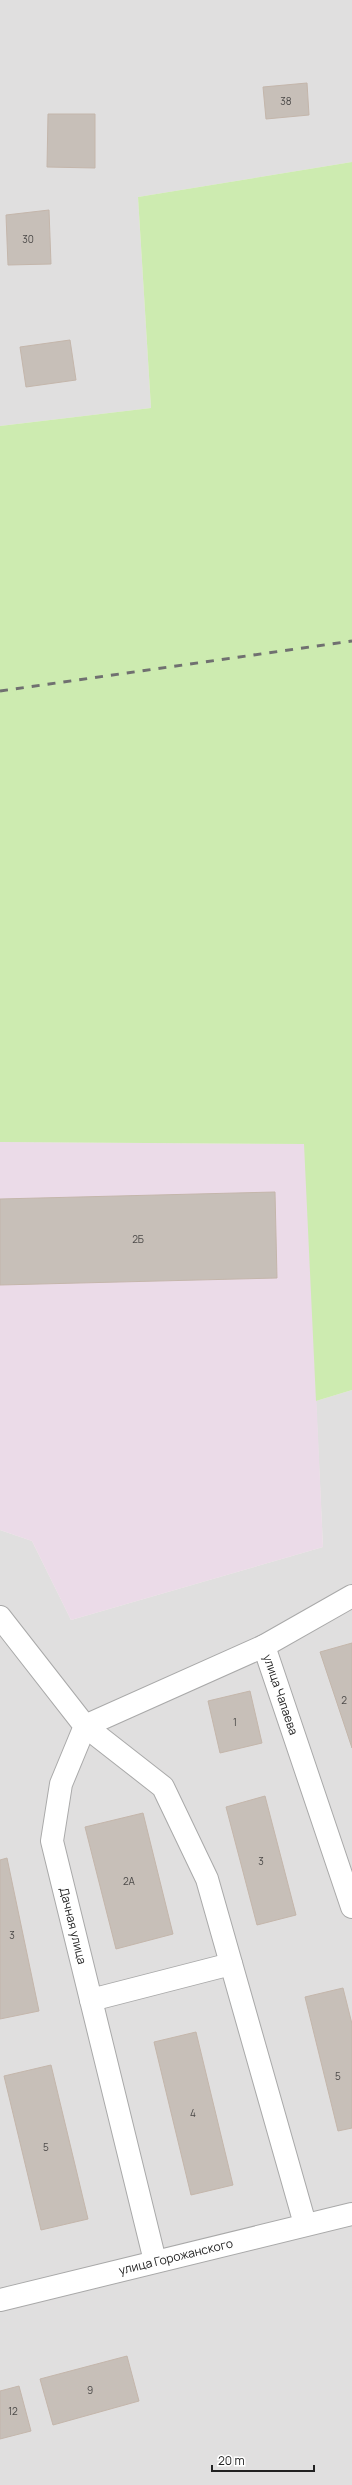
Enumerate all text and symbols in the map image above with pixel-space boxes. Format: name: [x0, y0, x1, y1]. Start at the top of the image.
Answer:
house number: 38: [280, 94, 292, 108]
house number: 30: [22, 232, 34, 246]
house number: 2Б: [132, 1232, 144, 1246]
street label: улица Чапаева: [259, 1652, 302, 1737]
house number: 2: [341, 1693, 347, 1707]
house number: 1: [233, 1715, 237, 1729]
house number: 3: [258, 1854, 264, 1868]
house number: 2А: [123, 1874, 136, 1888]
street label: Дачная улица: [56, 1885, 91, 1966]
house number: 3: [9, 1928, 15, 1942]
house number: 5: [335, 2069, 341, 2083]
house number: 4: [190, 2106, 196, 2120]
house number: 5: [43, 2140, 49, 2154]
street label: улица Горожанского: [117, 2234, 235, 2279]
house number: 9: [87, 2383, 93, 2397]
house number: 12: [8, 2404, 18, 2418]
scale bar: [212, 2447, 314, 2473]
text: 20 m: [218, 2452, 245, 2469]

